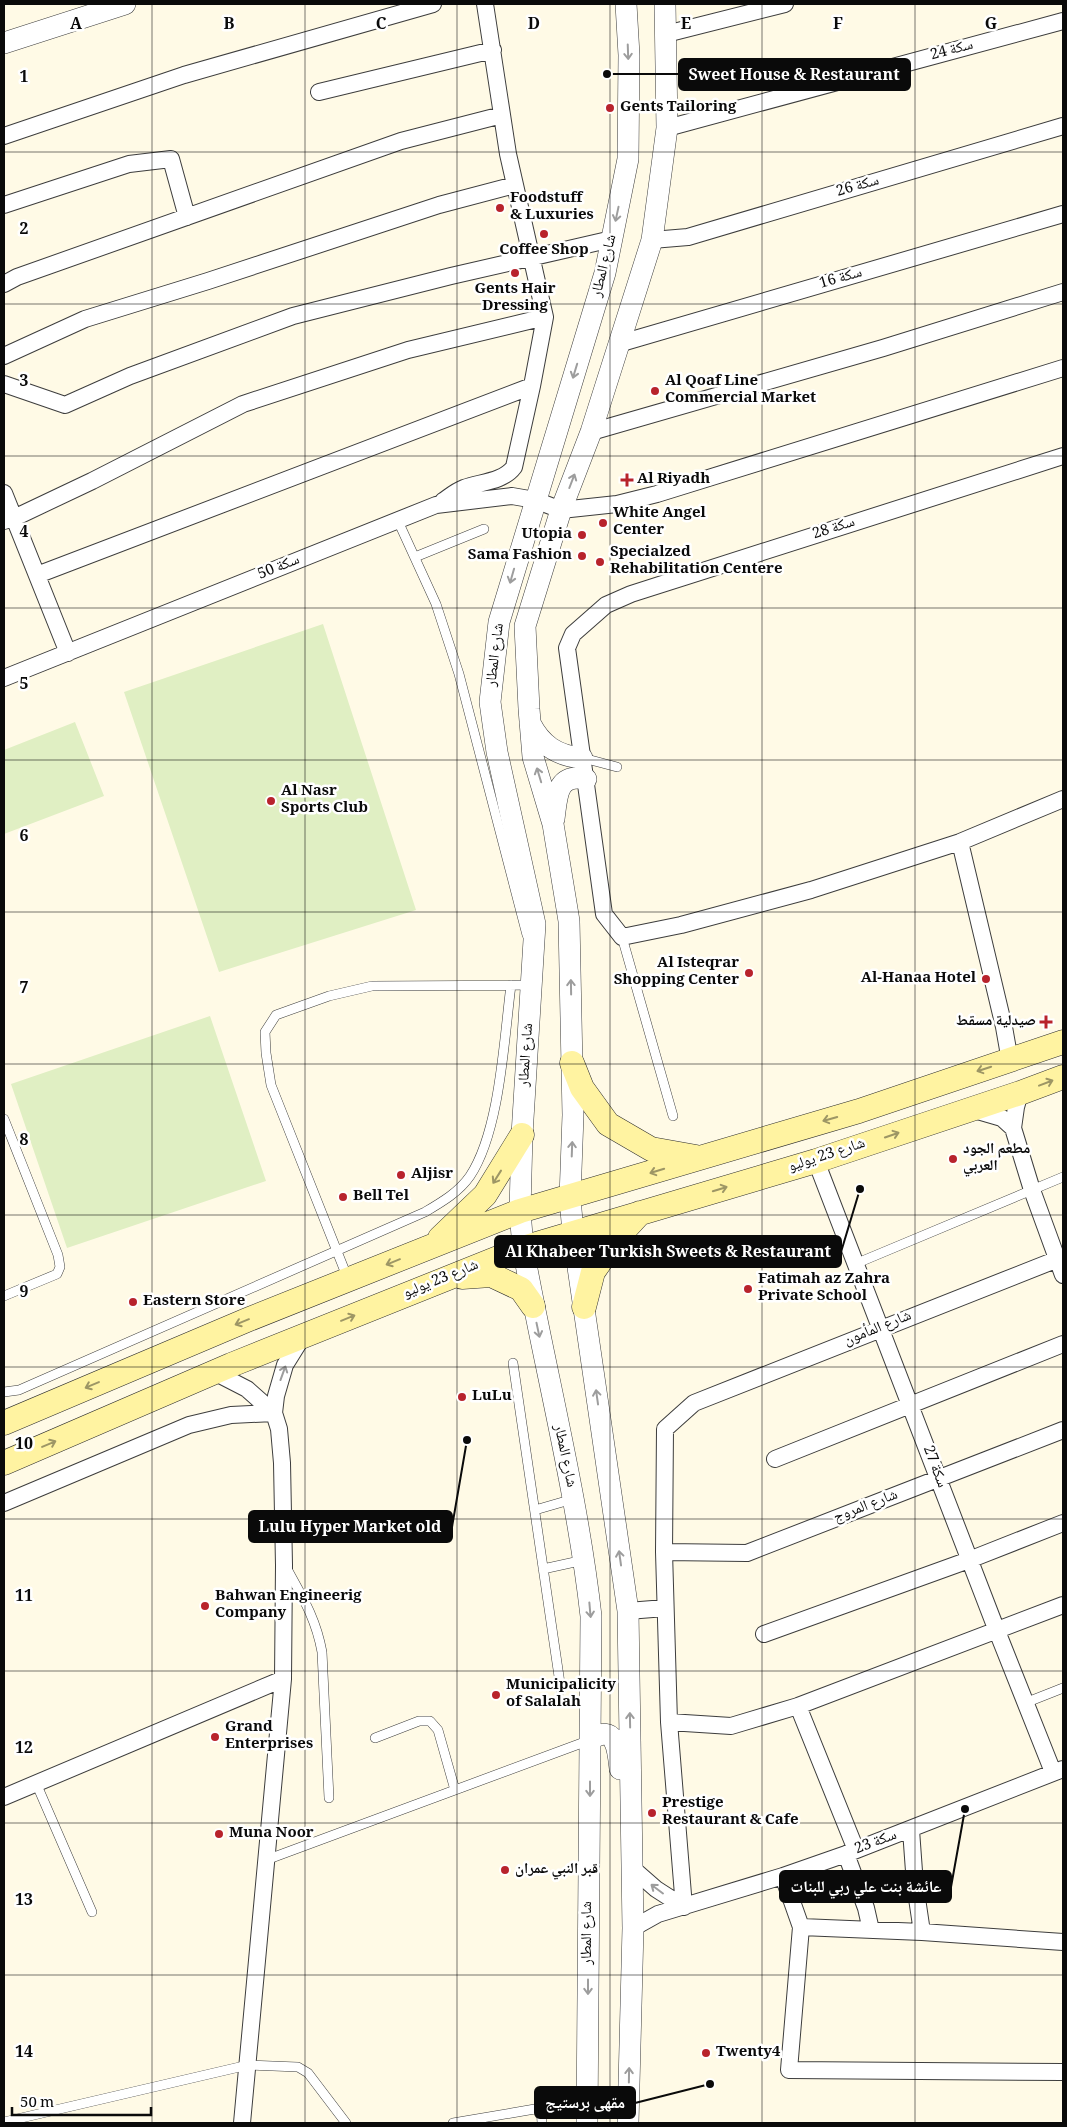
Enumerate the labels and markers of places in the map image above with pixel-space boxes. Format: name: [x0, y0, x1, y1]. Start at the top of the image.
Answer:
callout: Sweet House & Restaurant: [679, 59, 910, 90]
place label: Gents Tailoring: [620, 95, 737, 121]
marker: Gents Tailoring: [604, 102, 616, 114]
place label: Foodstuff & Luxuries: [510, 186, 594, 229]
marker: Foodstuff & Luxuries: [494, 202, 506, 214]
marker: Coffee Shop: [538, 228, 550, 240]
place label: Coffee Shop: [499, 238, 589, 264]
marker: Gents Hair Dressing: [509, 267, 521, 279]
place label: Gents Hair Dressing: [474, 277, 556, 320]
place label: Al Qoaf Line Commercial Market: [665, 369, 816, 412]
marker: Al Qoaf Line Commercial Market: [649, 385, 661, 397]
place label: Al Riyadh: [637, 467, 710, 493]
marker: Al Riyadh: [621, 474, 633, 486]
place label: White Angel Center: [613, 501, 707, 544]
marker: White Angel Center: [597, 517, 609, 529]
place label: Utopia: [522, 522, 572, 548]
marker: Utopia: [576, 529, 588, 541]
place label: Specialzed Rehabilitation Centere: [610, 540, 783, 583]
place label: Sama Fashion: [468, 543, 572, 569]
marker: Sama Fashion: [576, 550, 588, 562]
marker: Specialzed Rehabilitation Centere: [594, 556, 606, 568]
place label: Al Nasr Sports Club: [281, 779, 368, 822]
marker: Al Nasr Sports Club: [265, 795, 277, 807]
place label: Al Isteqrar Shopping Center: [614, 951, 739, 994]
place label: Al-Hanaa Hotel: [861, 966, 977, 992]
marker: Al Isteqrar Shopping Center: [743, 967, 755, 979]
marker: Al-Hanaa Hotel: [980, 973, 992, 985]
place label: صيدلية مسقط: [956, 1009, 1036, 1035]
marker: صيدلية مسقط: [1040, 1016, 1052, 1028]
place label: مطعم الجود العربي: [963, 1137, 1030, 1180]
marker: مطعم الجود العربي: [947, 1153, 959, 1165]
place label: Aljisr: [411, 1162, 453, 1188]
marker: Aljisr: [395, 1169, 407, 1181]
place label: Bell Tel: [353, 1184, 410, 1210]
marker: Bell Tel: [337, 1191, 349, 1203]
callout: Al Khabeer Turkish Sweets & Restaurant: [495, 1236, 841, 1267]
place label: Fatimah az Zahra Private School: [758, 1267, 890, 1310]
marker: Fatimah az Zahra Private School: [742, 1283, 754, 1295]
place label: Eastern Store: [143, 1289, 245, 1315]
marker: Eastern Store: [127, 1296, 139, 1308]
place label: LuLu: [472, 1384, 512, 1410]
marker: LuLu: [456, 1391, 468, 1403]
callout: Lulu Hyper Market old: [249, 1511, 452, 1542]
place label: Bahwan Engineerig Company: [215, 1584, 362, 1627]
marker: Bahwan Engineerig Company: [199, 1600, 211, 1612]
place label: Municipalicity of Salalah: [506, 1673, 616, 1716]
marker: Municipalicity of Salalah: [490, 1689, 502, 1701]
place label: Grand Enterprises: [225, 1715, 313, 1758]
marker: Grand Enterprises: [209, 1731, 221, 1743]
place label: Prestige Restaurant & Cafe: [662, 1791, 799, 1834]
marker: Prestige Restaurant & Cafe: [646, 1807, 658, 1819]
place label: Muna Noor: [229, 1821, 314, 1847]
marker: Muna Noor: [213, 1828, 225, 1840]
place label: قبر النبي عمران: [515, 1857, 598, 1883]
marker: قبر النبي عمران: [499, 1864, 511, 1876]
callout: عائشة بنت علي ربي للبنات: [780, 1871, 951, 1902]
place label: Twenty4: [716, 2040, 781, 2066]
marker: Twenty4: [700, 2047, 712, 2059]
callout: مقهى برستيج: [535, 2087, 635, 2118]

